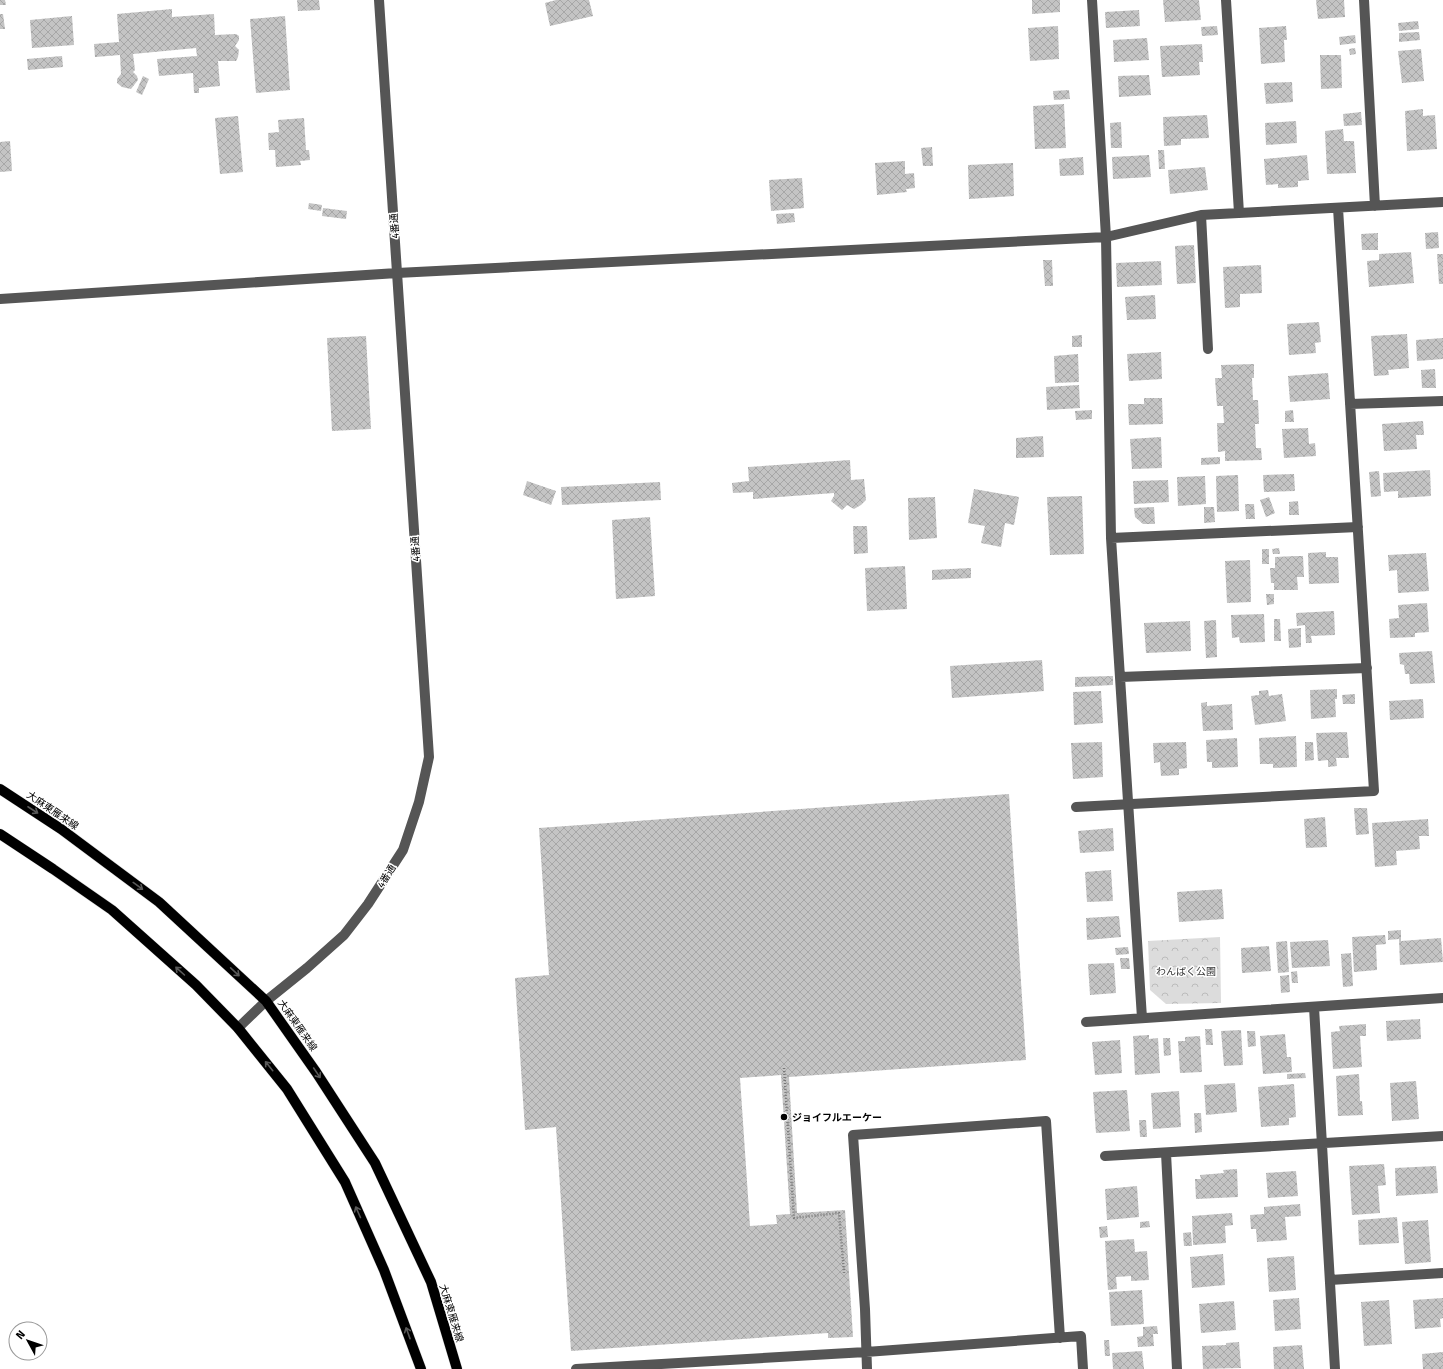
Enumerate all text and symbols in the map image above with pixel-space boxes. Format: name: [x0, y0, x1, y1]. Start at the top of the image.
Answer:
street label: 4番通: [388, 213, 402, 239]
street label: 4番通: [409, 536, 423, 562]
street label: 大麻東雁来線: [24, 789, 81, 833]
one-way arrow: [27, 806, 38, 815]
street label: 4番通: [375, 863, 399, 890]
one-way arrow: [133, 882, 144, 890]
park label: わんぱく公園: [1156, 966, 1216, 978]
one-way arrow: [176, 967, 186, 976]
one-way arrow: [230, 968, 240, 977]
street label: 大麻東雁来線: [275, 998, 319, 1054]
one-way arrow: [264, 1061, 273, 1072]
one-way arrow: [313, 1067, 321, 1079]
marker: ジョイフルエーケー: [779, 1112, 789, 1122]
place label: ジョイフルエーケー: [792, 1112, 882, 1124]
one-way arrow: [354, 1207, 361, 1219]
street label: 大麻東雁来線: [437, 1283, 466, 1344]
north arrow: [8, 1321, 48, 1361]
one-way arrow: [403, 1327, 411, 1339]
text: N: [13, 1328, 28, 1342]

